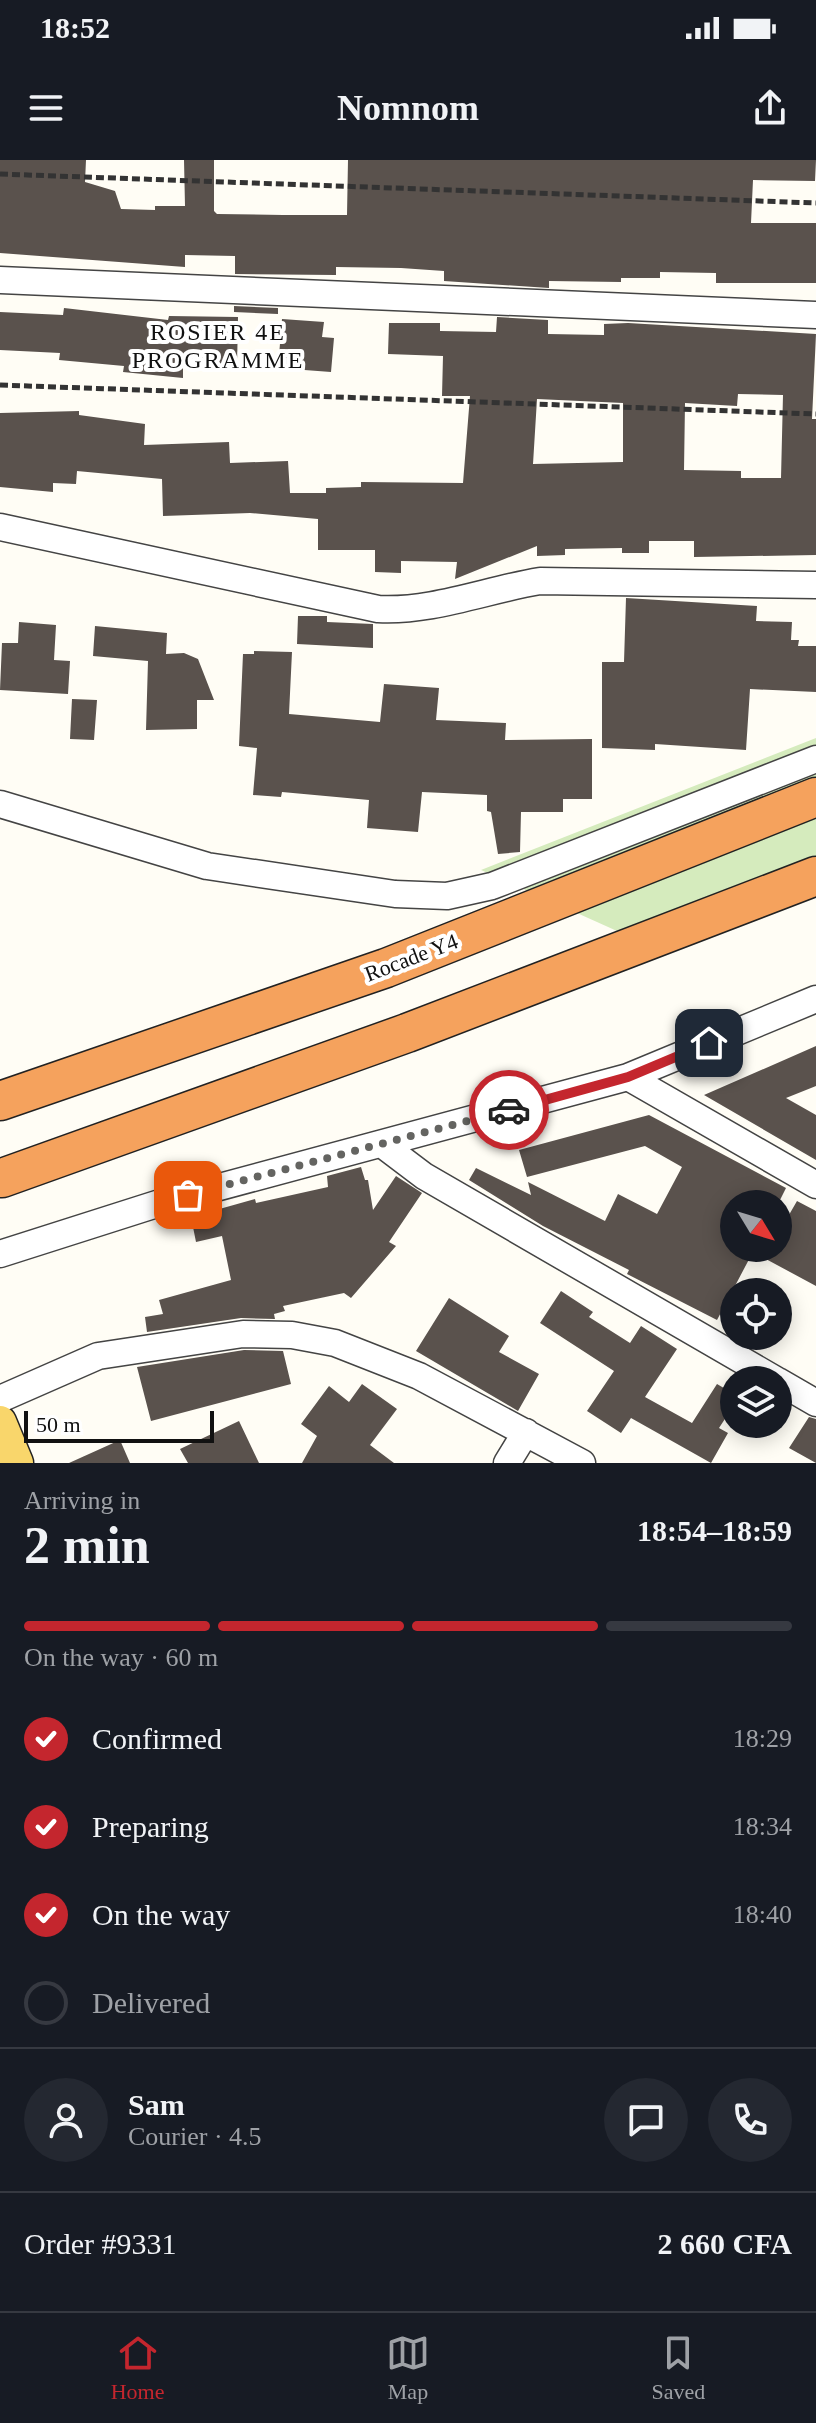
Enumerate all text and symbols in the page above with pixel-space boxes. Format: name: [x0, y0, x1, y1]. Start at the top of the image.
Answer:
text: 18:52: [40, 11, 110, 44]
icon: menu: [24, 86, 68, 130]
icon: share: [748, 86, 792, 130]
text: Nomnom: [337, 88, 479, 128]
district label: ROSIER 4E PROGRAMME: [132, 319, 304, 373]
street label: Rocade Y4: [361, 928, 461, 987]
pin: [675, 1009, 743, 1077]
icon: home: [687, 1021, 731, 1065]
courier: [469, 1070, 549, 1150]
icon: car: [487, 1088, 531, 1132]
pin: [154, 1161, 222, 1229]
icon: bag: [166, 1173, 210, 1217]
north arrow: [720, 1190, 792, 1262]
map controls: [720, 1190, 792, 1438]
button: locate: [720, 1278, 792, 1350]
button: layers: [720, 1366, 792, 1438]
scale bar: [24, 1407, 214, 1443]
text: 50 m: [36, 1412, 81, 1437]
text: Arriving in: [24, 1486, 140, 1515]
text: 18:54–18:59: [637, 1514, 792, 1547]
text: 2 min: [24, 1517, 150, 1574]
text: On the way · 60 m: [24, 1643, 218, 1672]
icon: check: [24, 1717, 68, 1761]
text: Confirmed: [92, 1722, 222, 1755]
text: 18:29: [733, 1724, 792, 1753]
icon: check: [24, 1805, 68, 1849]
text: Preparing: [92, 1810, 209, 1843]
text: 18:34: [733, 1812, 792, 1841]
icon: check: [24, 1893, 68, 1937]
text: On the way: [92, 1898, 230, 1931]
text: 18:40: [733, 1900, 792, 1929]
text: Delivered: [92, 1986, 210, 2019]
button: person: [24, 2078, 108, 2162]
button: chat: [604, 2078, 688, 2162]
button: phone: [708, 2078, 792, 2162]
text: Sam: [128, 2088, 185, 2121]
text: Courier · 4.5: [128, 2122, 262, 2151]
text: Order #9331: [24, 2227, 176, 2260]
text: 2 660 CFA: [658, 2227, 792, 2260]
tab: Home: [111, 2331, 165, 2405]
tab: Map: [386, 2331, 430, 2405]
tab: Saved: [651, 2331, 705, 2405]

